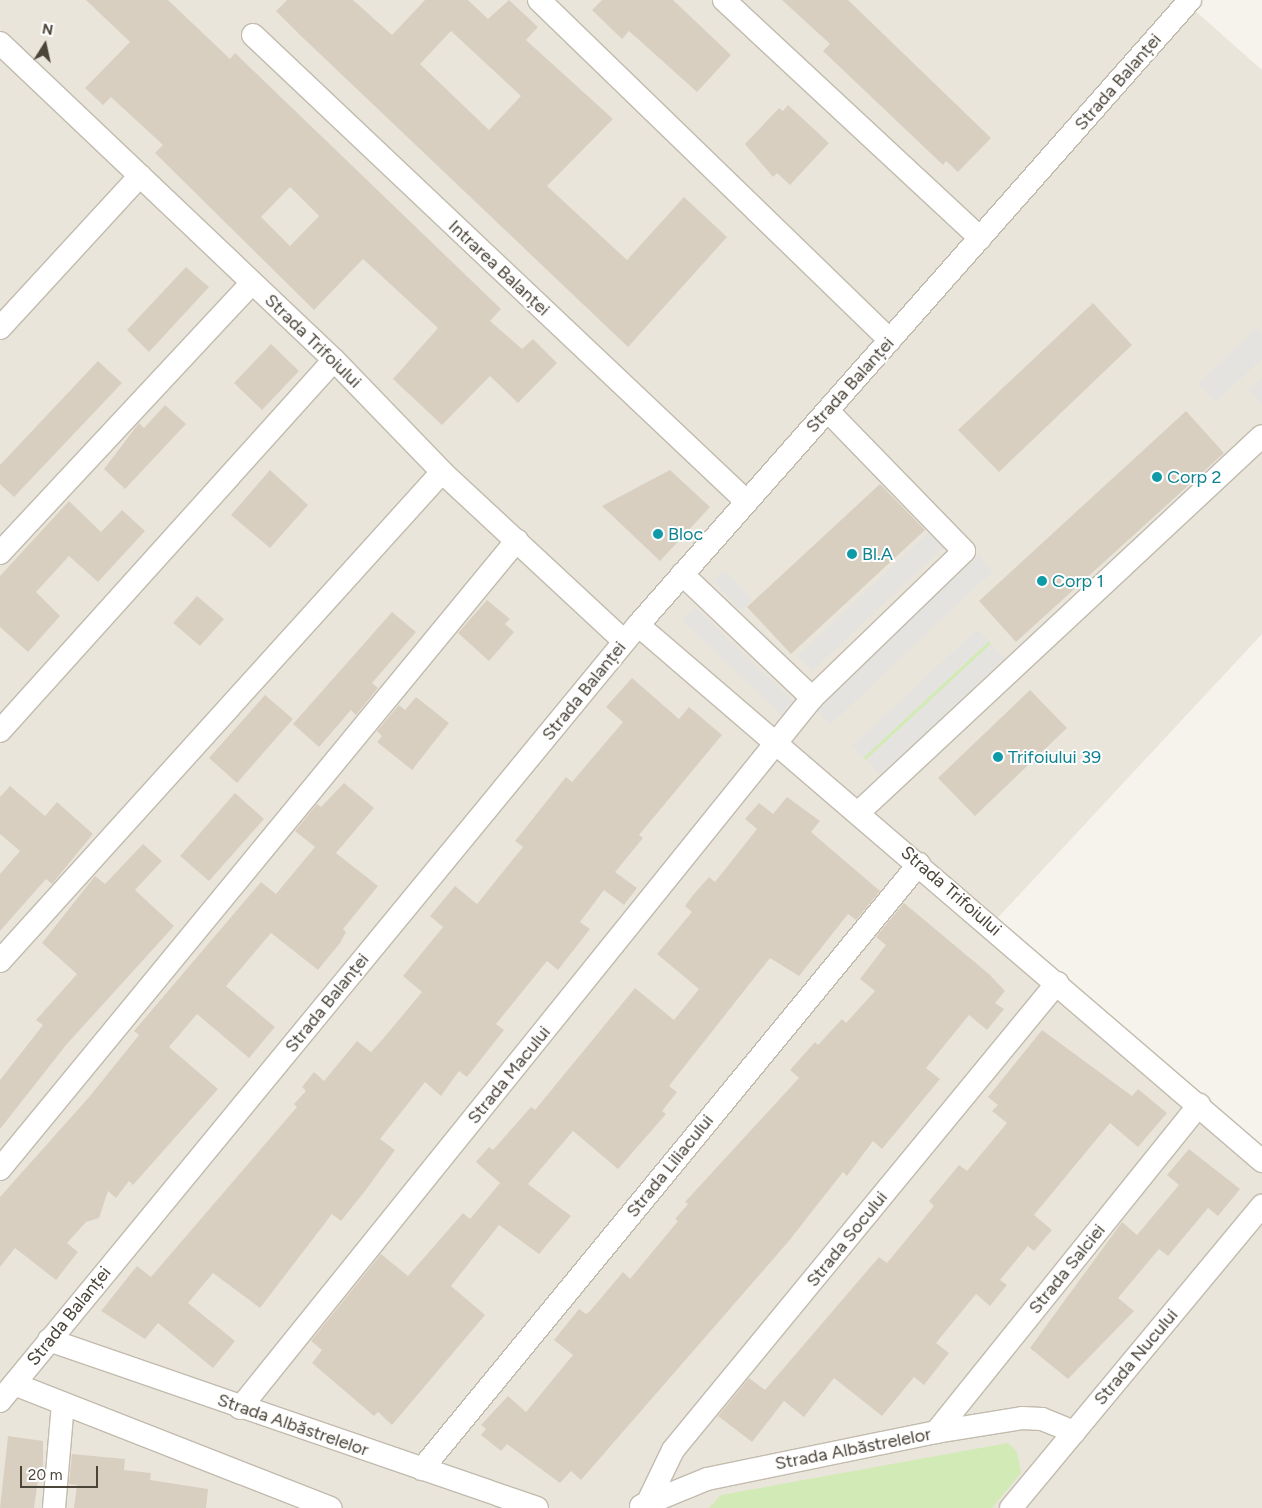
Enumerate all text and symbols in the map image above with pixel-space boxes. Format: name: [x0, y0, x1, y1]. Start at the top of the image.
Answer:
north arrow: [20, 20, 70, 70]
text: N: [41, 20, 54, 39]
street label: Strada Balanței: [1070, 29, 1166, 135]
street label: Intrarea Balanței: [444, 216, 554, 320]
street label: Strada Trifoiului: [260, 289, 366, 393]
street label: Strada Balanței: [801, 333, 899, 437]
place label: Corp 2: [1167, 466, 1222, 488]
marker: Corp 2: [1151, 471, 1163, 483]
place label: Bloc: [668, 523, 703, 545]
marker: Bloc: [652, 528, 664, 540]
place label: Bl.A: [862, 543, 893, 565]
marker: Bl.A: [846, 548, 858, 560]
place label: Corp 1: [1052, 570, 1104, 592]
marker: Corp 1: [1036, 575, 1048, 587]
street label: Strada Balanței: [537, 637, 631, 745]
place label: Trifoiului 39: [1008, 746, 1101, 768]
marker: Trifoiului 39: [992, 751, 1004, 763]
street label: Strada Trifoiului: [896, 841, 1006, 941]
street label: Strada Balanței: [280, 949, 374, 1057]
street label: Strada Macului: [463, 1022, 555, 1128]
street label: Strada Liliacului: [622, 1110, 718, 1222]
street label: Strada Socului: [802, 1187, 892, 1291]
street label: Strada Salciei: [1024, 1220, 1110, 1318]
street label: Strada Balanței: [22, 1262, 116, 1370]
street label: Strada Nucului: [1089, 1304, 1183, 1410]
street label: Strada Albăstrelelor: [215, 1389, 371, 1461]
street label: Strada Albăstrelelor: [773, 1423, 933, 1475]
scale bar: [22, 1456, 100, 1488]
text: 20 m: [28, 1466, 62, 1484]

